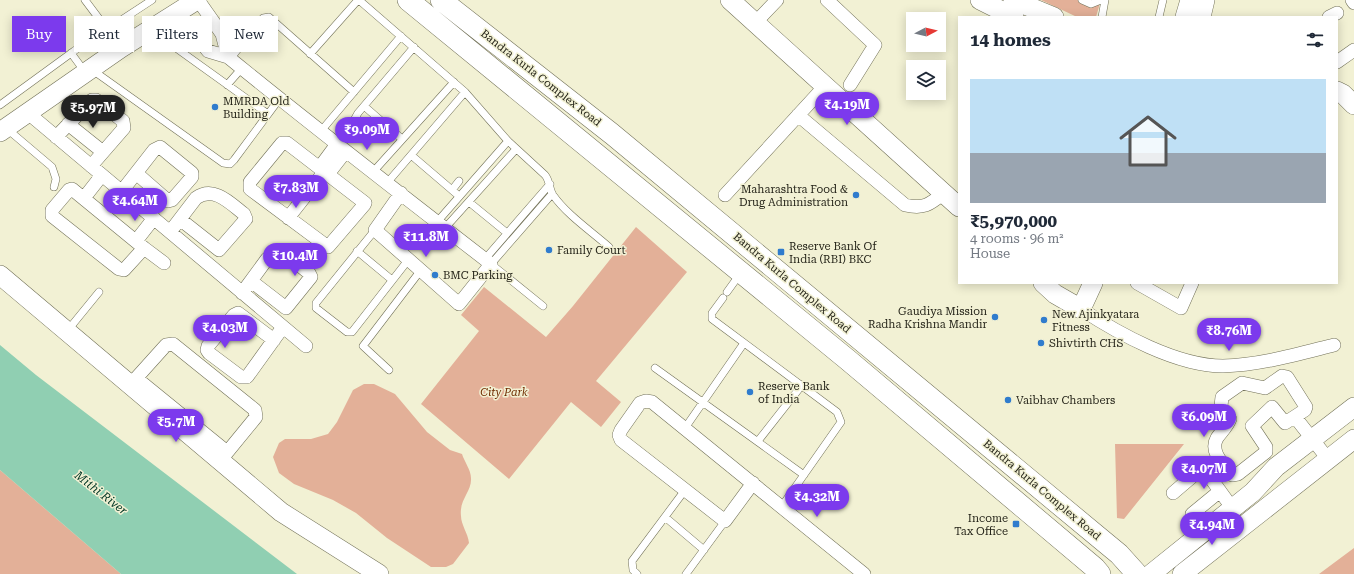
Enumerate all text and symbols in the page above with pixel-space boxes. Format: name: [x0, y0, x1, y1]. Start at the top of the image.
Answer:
north arrow: [906, 12, 946, 52]
map controls: [906, 12, 946, 100]
chip: Buy: [12, 16, 66, 52]
chip: Rent: [74, 16, 134, 52]
chip: Filters: [142, 16, 212, 52]
chip: New: [220, 16, 278, 52]
street label: Bandra Kurla Complex Road: [478, 27, 604, 129]
icon: filters: [1304, 29, 1326, 51]
text: 14 homes: [970, 30, 1051, 50]
button: layers: [906, 60, 946, 100]
pin: ₹4.19M: [814, 92, 880, 126]
pin: ₹5.97M: [60, 95, 126, 129]
place label: MMRDA Old Building: [223, 95, 290, 121]
text: ₹4.19M: [824, 97, 870, 112]
text: ₹5.97M: [70, 100, 116, 115]
marker: MMRDA Old Building: [210, 102, 220, 112]
icon: home: [1112, 105, 1184, 177]
pin: ₹9.09M: [334, 117, 400, 151]
text: ₹9.09M: [344, 122, 390, 137]
pin: ₹7.83M: [263, 175, 329, 209]
text: ₹7.83M: [273, 180, 319, 195]
place label: Maharashtra Food & Drug Administration: [739, 183, 848, 209]
pin: ₹4.64M: [102, 188, 168, 222]
marker: Maharashtra Food & Drug Administration: [851, 190, 861, 200]
text: ₹4.64M: [112, 193, 158, 208]
text: ₹5,970,000: [970, 211, 1057, 231]
pin: ₹11.8M: [393, 224, 459, 258]
text: ₹11.8M: [403, 229, 449, 244]
street label: Bandra Kurla Complex Road: [731, 230, 853, 336]
text: 4 rooms · 96 m²: [970, 231, 1064, 246]
place label: Reserve Bank Of India (RBI) BKC: [789, 240, 877, 266]
pin: ₹10.4M: [262, 243, 328, 277]
place label: Family Court: [557, 244, 626, 257]
marker: Family Court: [544, 245, 554, 255]
text: House: [970, 246, 1010, 261]
marker: Reserve Bank Of India (RBI) BKC: [776, 247, 786, 257]
text: ₹10.4M: [272, 248, 318, 263]
place label: BMC Parking: [443, 269, 513, 282]
marker: BMC Parking: [430, 270, 440, 280]
place label: Gaudiya Mission Radha Krishna Mandir: [868, 305, 987, 331]
place label: New Ajinkyatara Fitness: [1052, 308, 1139, 334]
marker: Gaudiya Mission Radha Krishna Mandir: [990, 312, 1000, 322]
pin: ₹4.03M: [192, 315, 258, 349]
marker: New Ajinkyatara Fitness: [1039, 315, 1049, 325]
pin: ₹8.76M: [1196, 318, 1262, 352]
text: ₹4.03M: [202, 320, 248, 335]
text: ₹8.76M: [1206, 323, 1252, 338]
place label: Shivtirth CHS: [1049, 337, 1124, 350]
marker: Shivtirth CHS: [1036, 338, 1046, 348]
place label: Reserve Bank of India: [758, 380, 830, 406]
park label: City Park: [480, 386, 528, 399]
marker: Reserve Bank of India: [745, 387, 755, 397]
place label: Vaibhav Chambers: [1016, 394, 1115, 407]
marker: Vaibhav Chambers: [1003, 395, 1013, 405]
pin: ₹6.09M: [1171, 404, 1237, 438]
pin: ₹5.7M: [148, 409, 204, 443]
text: ₹6.09M: [1181, 409, 1227, 424]
text: ₹5.7M: [157, 414, 195, 429]
street label: Bandra Kurla Complex Road: [981, 437, 1103, 543]
pin: ₹4.07M: [1171, 456, 1237, 490]
text: ₹4.07M: [1181, 461, 1227, 476]
water label: Mithi River: [71, 468, 130, 518]
pin: ₹4.32M: [784, 484, 850, 518]
text: ₹4.32M: [794, 489, 840, 504]
place label: Income Tax Office: [954, 512, 1008, 538]
pin: ₹4.94M: [1179, 512, 1245, 546]
text: ₹4.94M: [1189, 517, 1235, 532]
marker: Income Tax Office: [1011, 519, 1021, 529]

